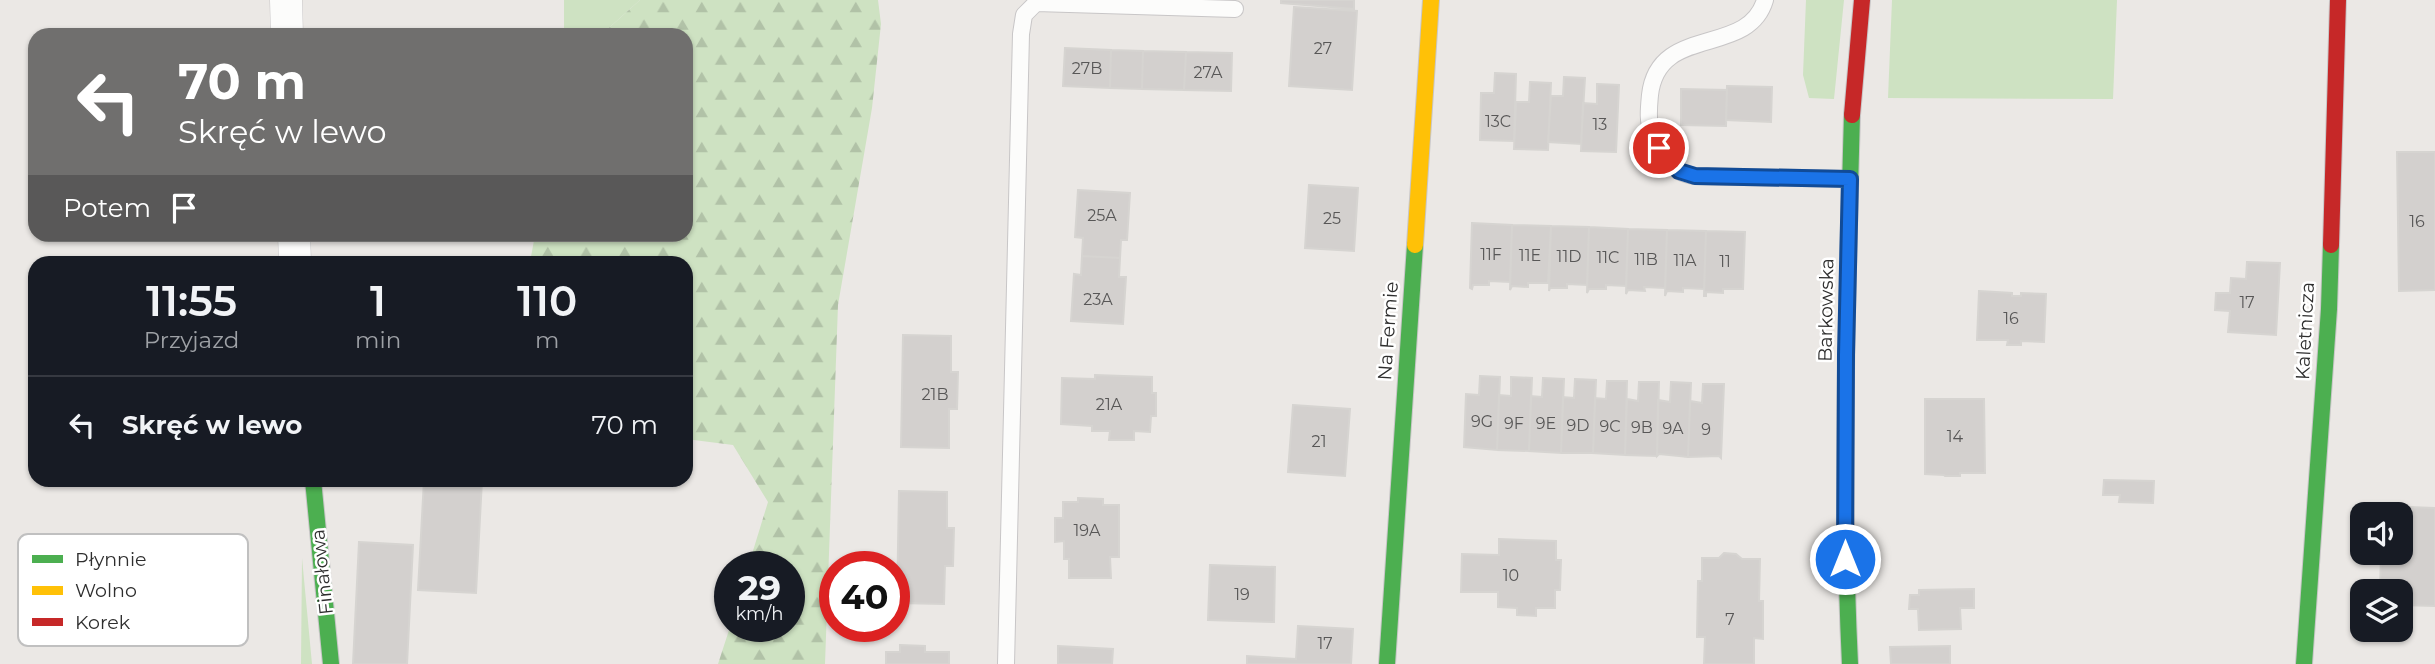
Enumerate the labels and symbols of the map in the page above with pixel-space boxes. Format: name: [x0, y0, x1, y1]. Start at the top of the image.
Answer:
house number: 27: [1314, 39, 1332, 58]
house number: 27B: [1072, 59, 1102, 78]
house number: 27A: [1194, 63, 1223, 82]
house number: 13C: [1485, 112, 1511, 131]
house number: 13: [1593, 115, 1607, 134]
pin: [1629, 118, 1689, 178]
house number: 25A: [1087, 206, 1117, 225]
house number: 25: [1323, 209, 1341, 228]
house number: 16: [2409, 212, 2425, 231]
house number: 11F: [1480, 245, 1502, 264]
house number: 11E: [1519, 246, 1541, 265]
house number: 11D: [1557, 247, 1581, 266]
house number: 11C: [1597, 248, 1619, 267]
house number: 11B: [1634, 250, 1658, 269]
house number: 11A: [1673, 251, 1697, 270]
house number: 11: [1719, 252, 1731, 271]
street label: Barkowska: [1814, 258, 1838, 362]
street label: Na Fermie: [1373, 281, 1403, 381]
street label: Kaletnicza: [2291, 281, 2319, 381]
house number: 23A: [1083, 290, 1113, 309]
house number: 17: [2239, 293, 2255, 312]
house number: 16: [2003, 309, 2019, 328]
house number: 21B: [922, 385, 948, 404]
house number: 21A: [1096, 395, 1123, 414]
house number: 9G: [1471, 412, 1493, 431]
house number: 9F: [1504, 414, 1524, 433]
house number: 9E: [1536, 414, 1556, 433]
house number: 9D: [1567, 416, 1589, 435]
house number: 9C: [1599, 417, 1621, 436]
house number: 9B: [1631, 418, 1653, 437]
house number: 9A: [1662, 419, 1684, 438]
house number: 9: [1701, 420, 1711, 439]
house number: 14: [1947, 427, 1964, 446]
house number: 21: [1312, 432, 1326, 451]
house number: 19A: [1074, 521, 1101, 540]
position arrow: [1808, 522, 1882, 596]
street label: Finałowa: [306, 528, 338, 616]
legend: [18, 534, 248, 646]
text: Płynnie: [75, 548, 146, 571]
speed limit sign: 40: [819, 551, 910, 642]
house number: 10: [1503, 566, 1519, 585]
text: Wolno: [75, 579, 137, 602]
house number: 19: [1234, 585, 1250, 604]
house number: 7: [1725, 610, 1735, 629]
text: Korek: [75, 611, 131, 634]
house number: 17: [1317, 634, 1333, 653]

